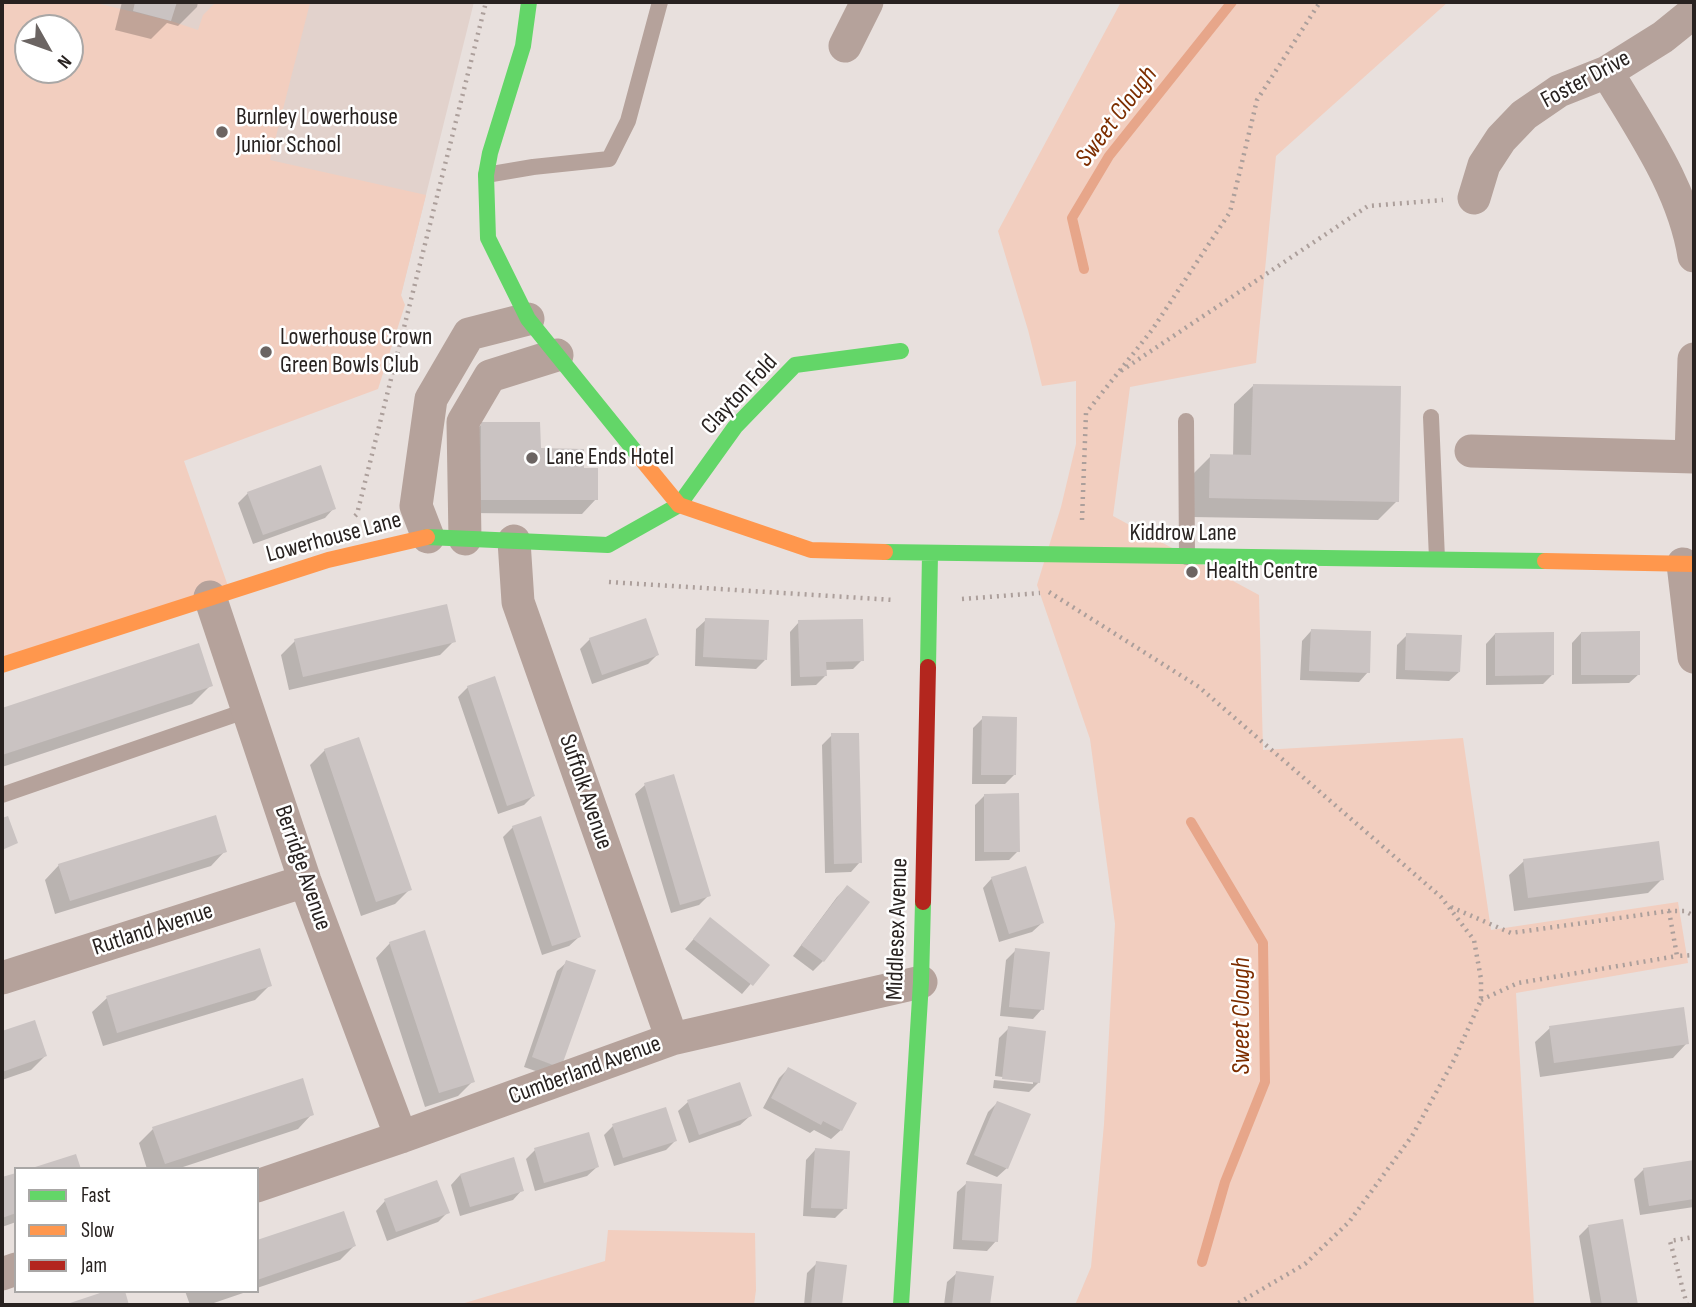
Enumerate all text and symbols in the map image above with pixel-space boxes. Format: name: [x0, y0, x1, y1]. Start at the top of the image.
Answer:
north arrow: [14, 14, 84, 84]
street label: Foster Drive: [1537, 45, 1635, 115]
text: N: [52, 50, 76, 73]
water label: Sweet Clough: [1069, 61, 1165, 173]
place label: Burnley Lowerhouse Junior School: [236, 104, 398, 160]
marker: Burnley Lowerhouse Junior School: [214, 124, 230, 140]
place label: Lowerhouse Crown Green Bowls Club: [280, 324, 432, 380]
marker: Lowerhouse Crown Green Bowls Club: [258, 344, 274, 360]
street label: Clayton Fold: [696, 349, 784, 441]
place label: Lane Ends Hotel: [546, 444, 674, 472]
marker: Lane Ends Hotel: [524, 450, 540, 466]
street label: Lowerhouse Lane: [263, 506, 405, 570]
street label: Kiddrow Lane: [1129, 520, 1237, 548]
place label: Health Centre: [1206, 558, 1318, 586]
marker: Health Centre: [1184, 564, 1200, 580]
street label: Suffolk Avenue: [552, 731, 618, 853]
street label: Berridge Avenue: [267, 802, 337, 934]
street label: Middlesex Avenue: [881, 857, 915, 1001]
street label: Rutland Avenue: [89, 897, 217, 963]
water label: Sweet Clough: [1226, 957, 1258, 1075]
street label: Cumberland Avenue: [505, 1030, 665, 1112]
legend: [14, 1167, 259, 1293]
text: Fast: [81, 1183, 111, 1208]
text: Slow: [81, 1218, 114, 1243]
text: Jam: [81, 1253, 107, 1278]

